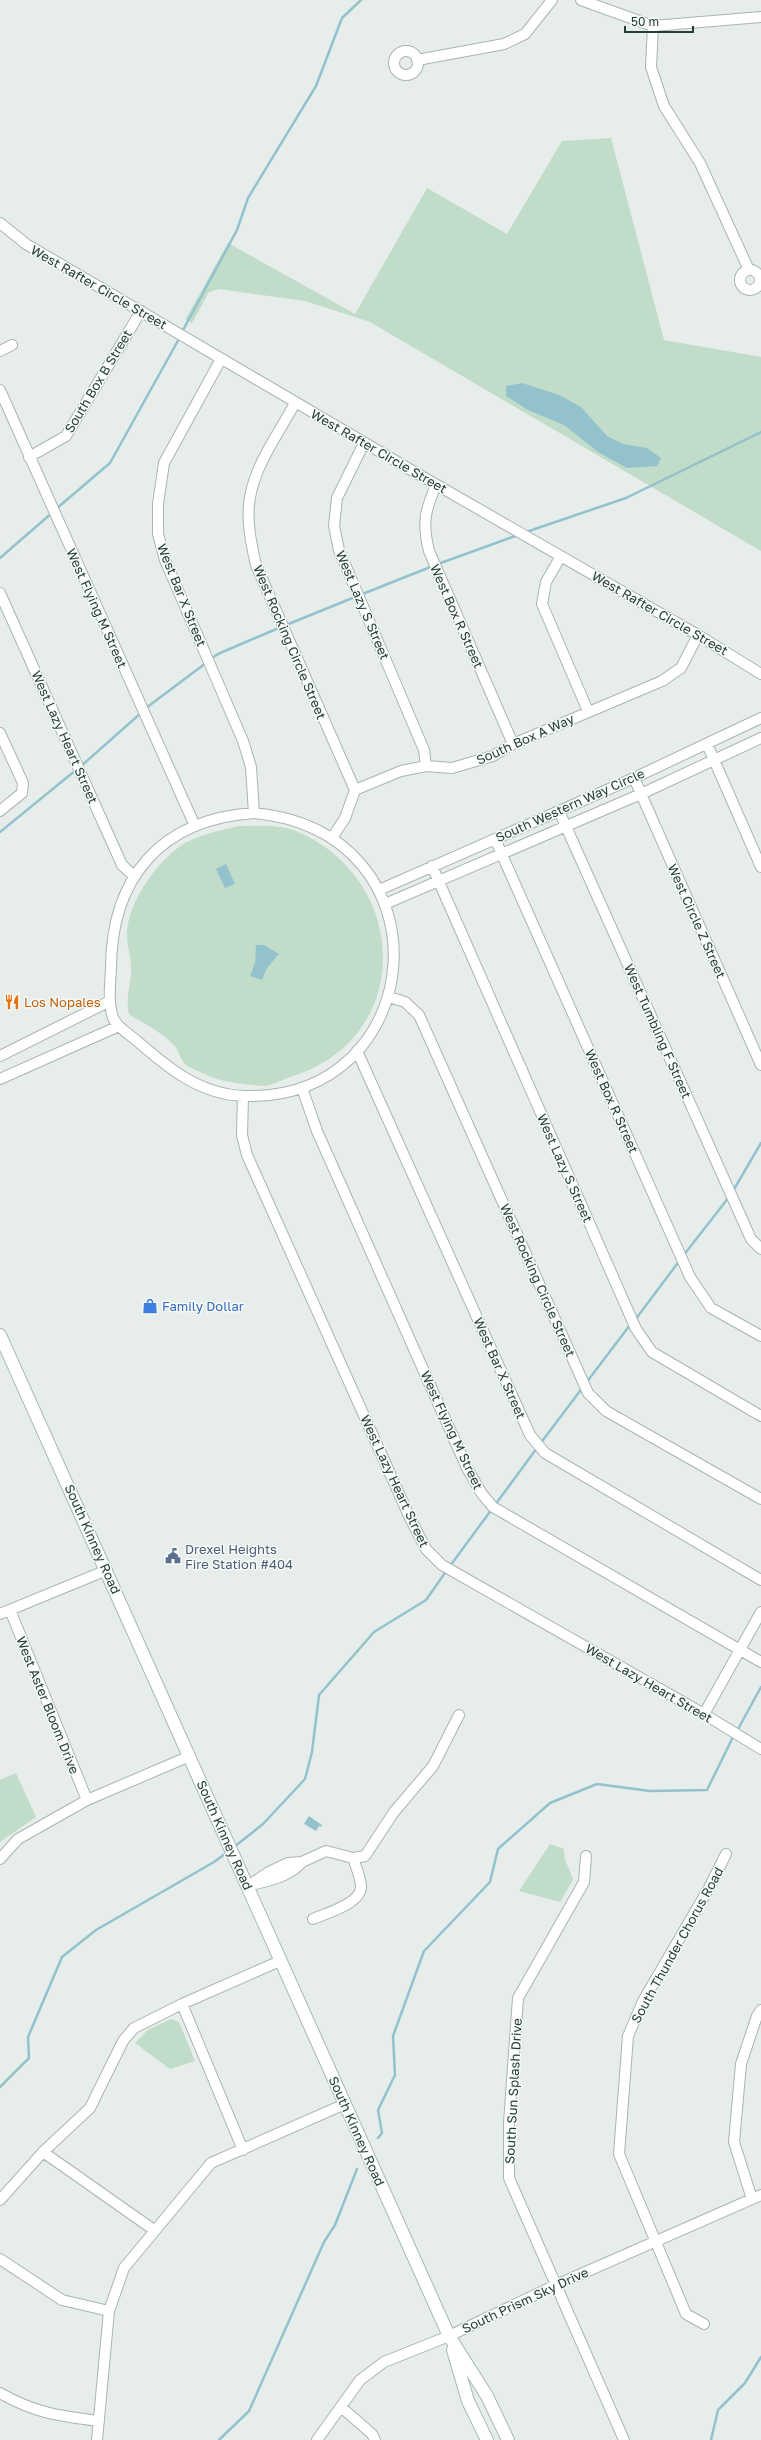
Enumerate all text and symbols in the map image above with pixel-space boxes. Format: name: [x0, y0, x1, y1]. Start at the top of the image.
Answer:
scale bar: [625, 8, 693, 34]
text: 50 m: [631, 14, 659, 29]
street label: West Rafter Circle Street: [28, 241, 170, 333]
street label: South Box B Street: [61, 327, 135, 435]
street label: West Rafter Circle Street: [308, 405, 450, 497]
street label: West Bar X Street: [154, 541, 210, 649]
street label: West Flying M Street: [63, 546, 131, 670]
street label: West Lazy S Street: [333, 548, 393, 662]
street label: West Rocking Circle Street: [250, 562, 330, 722]
street label: West Box R Street: [427, 562, 487, 670]
street label: West Rafter Circle Street: [589, 567, 731, 659]
street label: West Lazy Heart Street: [28, 668, 102, 806]
street label: South Box A Way: [474, 710, 577, 768]
street label: South Western Way Circle: [493, 765, 647, 845]
street label: West Circle Z Street: [665, 861, 729, 981]
street label: West Tumbling F Street: [621, 961, 695, 1101]
restaurant icon: Los Nopales: [3, 993, 21, 1011]
place label: Los Nopales: [24, 994, 101, 1010]
street label: West Box R Street: [582, 1047, 642, 1155]
street label: West Lazy S Street: [534, 1111, 596, 1225]
street label: West Rocking Circle Street: [497, 1201, 579, 1359]
shop icon: Family Dollar: [141, 1297, 159, 1315]
place label: Family Dollar: [162, 1298, 244, 1314]
street label: West Bar X Street: [470, 1315, 530, 1421]
street label: West Flying M Street: [417, 1368, 487, 1492]
street label: West Lazy Heart Street: [357, 1412, 433, 1550]
street label: South Kinney Road: [62, 1482, 124, 1596]
place label: Drexel Heights Fire Station #404: [185, 1541, 293, 1572]
public building icon: Drexel Heights Fire Station #404: [164, 1547, 182, 1565]
street label: West Aster Bloom Drive: [13, 1634, 83, 1776]
street label: West Lazy Heart Street: [583, 1640, 715, 1726]
street label: South Kinney Road: [194, 1778, 256, 1892]
street label: South Thunder Chorus Road: [627, 1864, 727, 2026]
street label: South Sun Splash Drive: [501, 2018, 525, 2164]
street label: South Kinney Road: [326, 2074, 388, 2188]
street label: South Prism Sky Drive: [459, 2264, 591, 2336]

